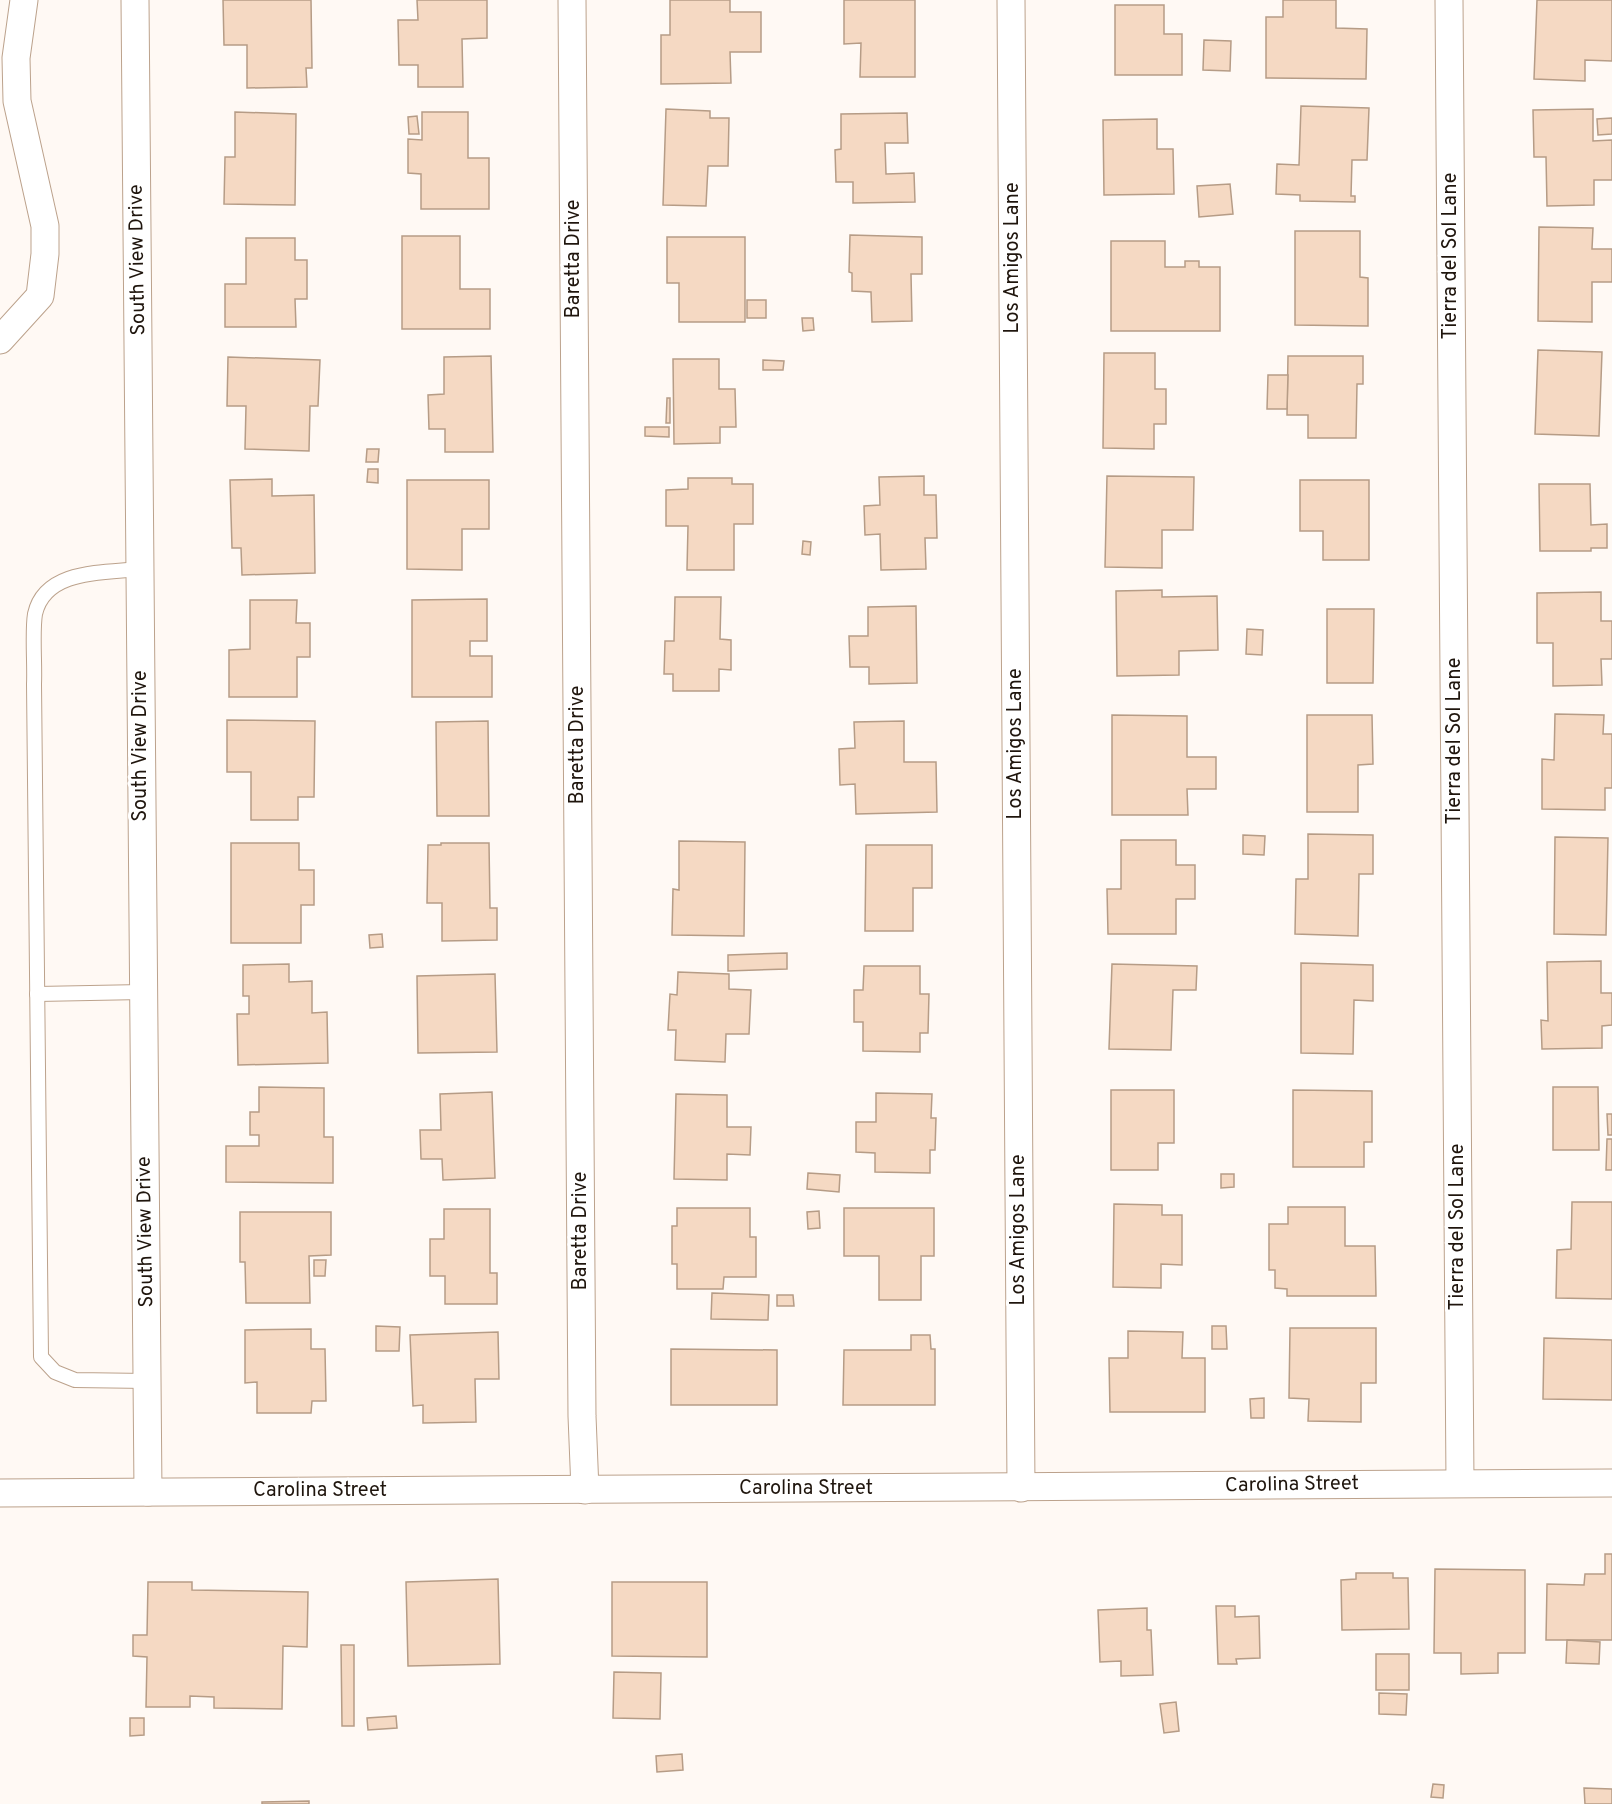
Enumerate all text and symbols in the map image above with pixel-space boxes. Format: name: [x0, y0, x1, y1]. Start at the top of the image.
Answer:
street label: Tierra del Sol Lane: [1438, 173, 1464, 339]
street label: Los Amigos Lane: [1000, 182, 1026, 334]
street label: South View Drive: [124, 184, 152, 336]
street label: Baretta Drive: [561, 199, 587, 319]
street label: Tierra del Sol Lane: [1442, 658, 1468, 824]
street label: Los Amigos Lane: [1003, 668, 1029, 820]
street label: South View Drive: [128, 670, 154, 822]
street label: Baretta Drive: [565, 685, 591, 805]
street label: Tierra del Sol Lane: [1445, 1144, 1471, 1310]
street label: Los Amigos Lane: [1006, 1154, 1032, 1306]
street label: South View Drive: [132, 1156, 160, 1308]
street label: Baretta Drive: [568, 1171, 594, 1291]
street label: Carolina Street: [1225, 1471, 1359, 1499]
street label: Carolina Street: [739, 1476, 873, 1502]
street label: Carolina Street: [253, 1478, 387, 1504]

